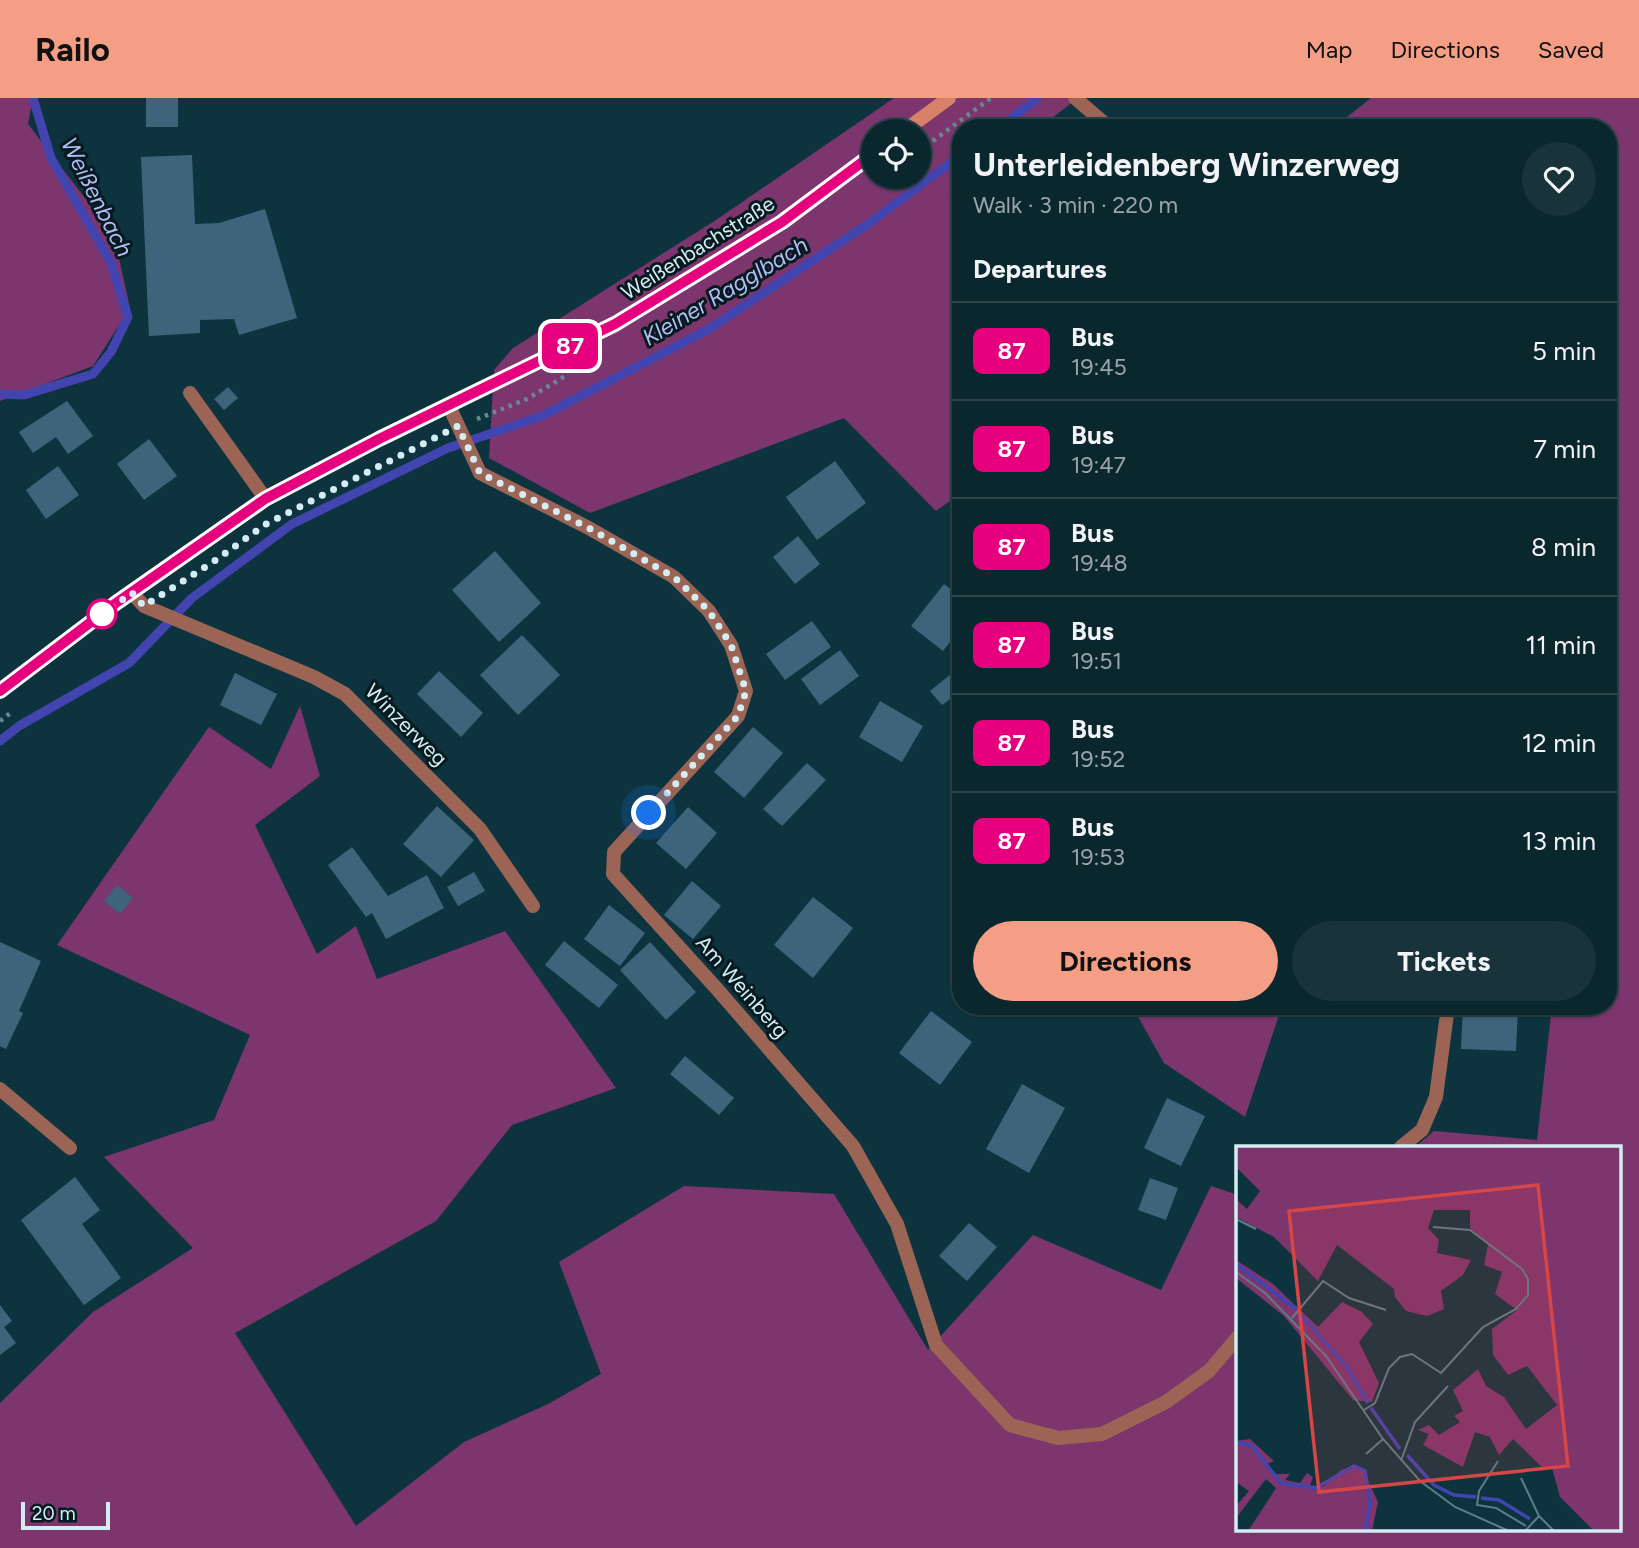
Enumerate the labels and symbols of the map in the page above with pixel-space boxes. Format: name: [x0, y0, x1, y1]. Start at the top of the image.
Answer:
water label: Weißenbach: [55, 133, 139, 261]
street label: Weißenbachstraße: [617, 190, 779, 305]
water label: Kleiner Ragglbach: [637, 230, 813, 351]
line badge: 87: [538, 323, 602, 369]
unlabelled marker: [87, 599, 117, 629]
street label: Winzerweg: [360, 678, 453, 771]
your location: [631, 795, 666, 830]
street label: Am Weinberg: [691, 930, 794, 1043]
inset map: [1236, 1146, 1622, 1530]
scale bar: [21, 1499, 110, 1531]

